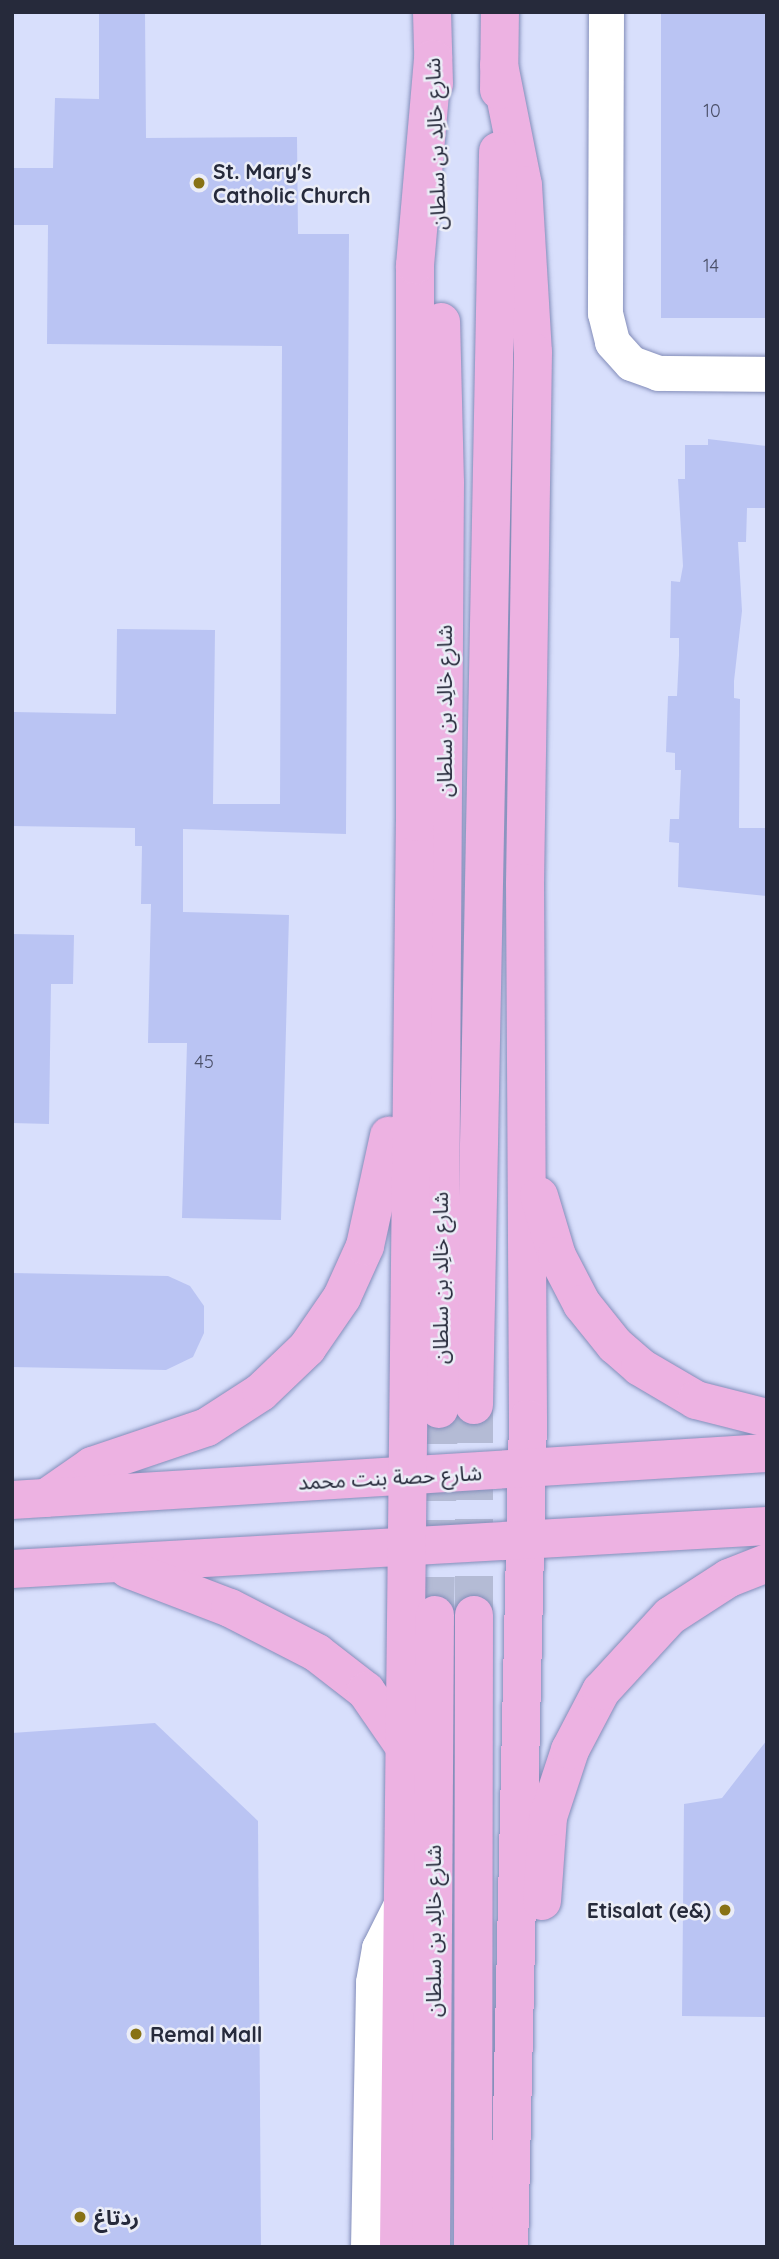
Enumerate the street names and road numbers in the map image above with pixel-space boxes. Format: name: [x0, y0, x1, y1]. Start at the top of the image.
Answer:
street label: شارع خالِد بن سلطان: [419, 57, 451, 231]
street label: شارع خالِد بن سلطان: [431, 625, 457, 797]
street label: شارع خالِد بن سلطان: [427, 1192, 453, 1364]
street label: شارع حصة بنت محمد: [297, 1460, 483, 1494]
street label: شارع خالِد بن سلطان: [420, 1845, 446, 2017]

